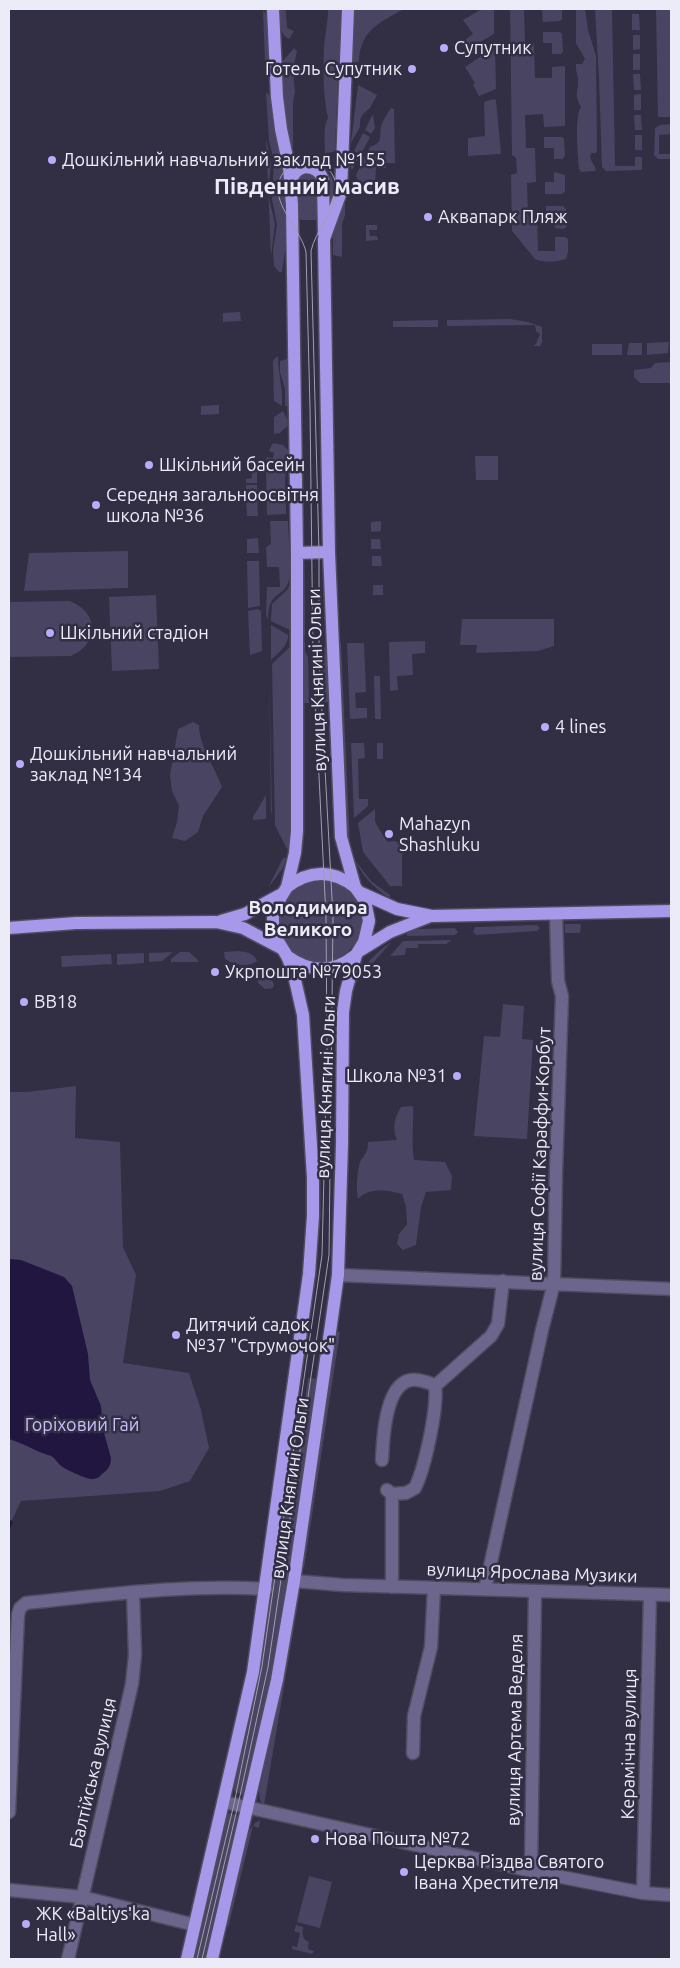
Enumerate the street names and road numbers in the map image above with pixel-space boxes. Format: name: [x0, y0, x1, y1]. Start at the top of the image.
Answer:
street label: вулиця Княгині Ольги: [303, 588, 331, 772]
street label: вулиця Княгині Ольги: [312, 995, 340, 1179]
street label: вулиця Софії Караффи-Корбут: [525, 1027, 555, 1281]
street label: вулиця Княгині Ольги: [267, 1396, 313, 1580]
street label: вулиця Ярослава Музики: [426, 1559, 638, 1587]
street label: вулиця Артема Веделя: [503, 1634, 527, 1826]
street label: Керамічна вулиця: [617, 1668, 641, 1820]
street label: Балтійська вулиця: [65, 1696, 121, 1850]

